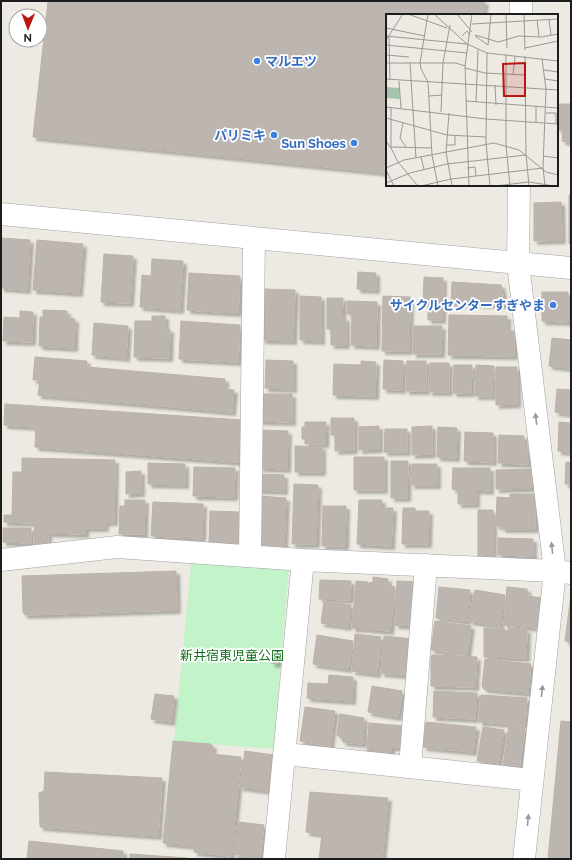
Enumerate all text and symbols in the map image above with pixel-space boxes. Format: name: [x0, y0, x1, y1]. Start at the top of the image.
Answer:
north arrow: [8, 8, 48, 48]
inset map: [386, 14, 558, 186]
text: N: [24, 31, 32, 44]
place label: マルエツ: [265, 54, 317, 69]
marker: マルエツ: [252, 56, 262, 66]
place label: パリミキ: [214, 128, 266, 143]
marker: パリミキ: [269, 130, 279, 140]
place label: Sun Shoes: [281, 136, 347, 151]
marker: Sun Shoes: [349, 138, 359, 148]
place label: サイクルセンターすぎやま: [390, 298, 545, 313]
marker: サイクルセンターすぎやま: [548, 300, 558, 310]
one-way arrow: [533, 413, 540, 425]
one-way arrow: [549, 542, 555, 554]
park label: 新井宿東児童公園: [180, 648, 284, 663]
one-way arrow: [539, 685, 545, 697]
one-way arrow: [525, 814, 531, 826]

